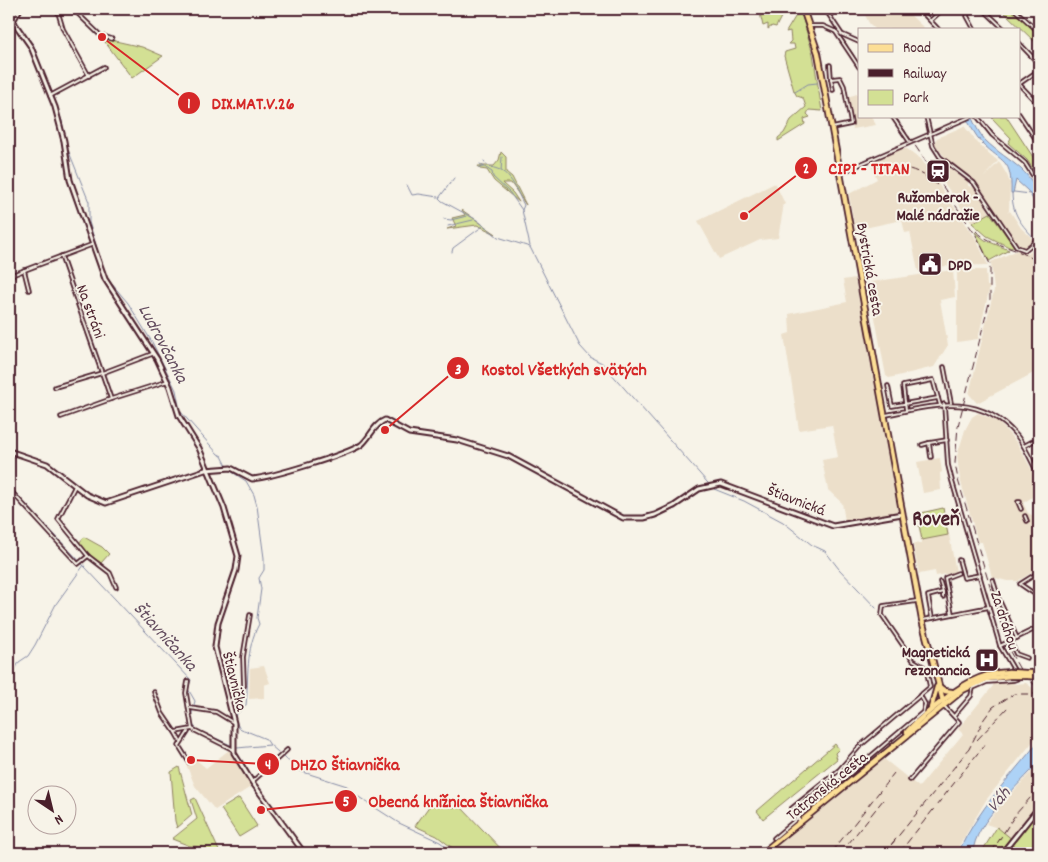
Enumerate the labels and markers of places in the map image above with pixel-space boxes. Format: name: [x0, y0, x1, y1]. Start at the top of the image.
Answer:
callout: DIX.MAT.V.26: [176, 86, 304, 119]
callout: CIPI - TITAN: [793, 151, 920, 184]
station icon: Ružomberok - Malé nádražie: [925, 158, 951, 184]
place label: Ružomberok - Malé nádražie: [896, 187, 980, 228]
public building icon: DPD: [917, 251, 943, 277]
place label: DPD: [948, 255, 973, 278]
callout: Kostol Všetkých svätých: [446, 352, 656, 385]
place label: Magnetická rezonancia: [902, 642, 971, 683]
hospital icon: Magnetická rezonancia: [974, 647, 1000, 673]
callout: DHZO Štiavnička: [256, 747, 410, 780]
callout: Obecná knižnica Štiavnička: [333, 784, 558, 817]

